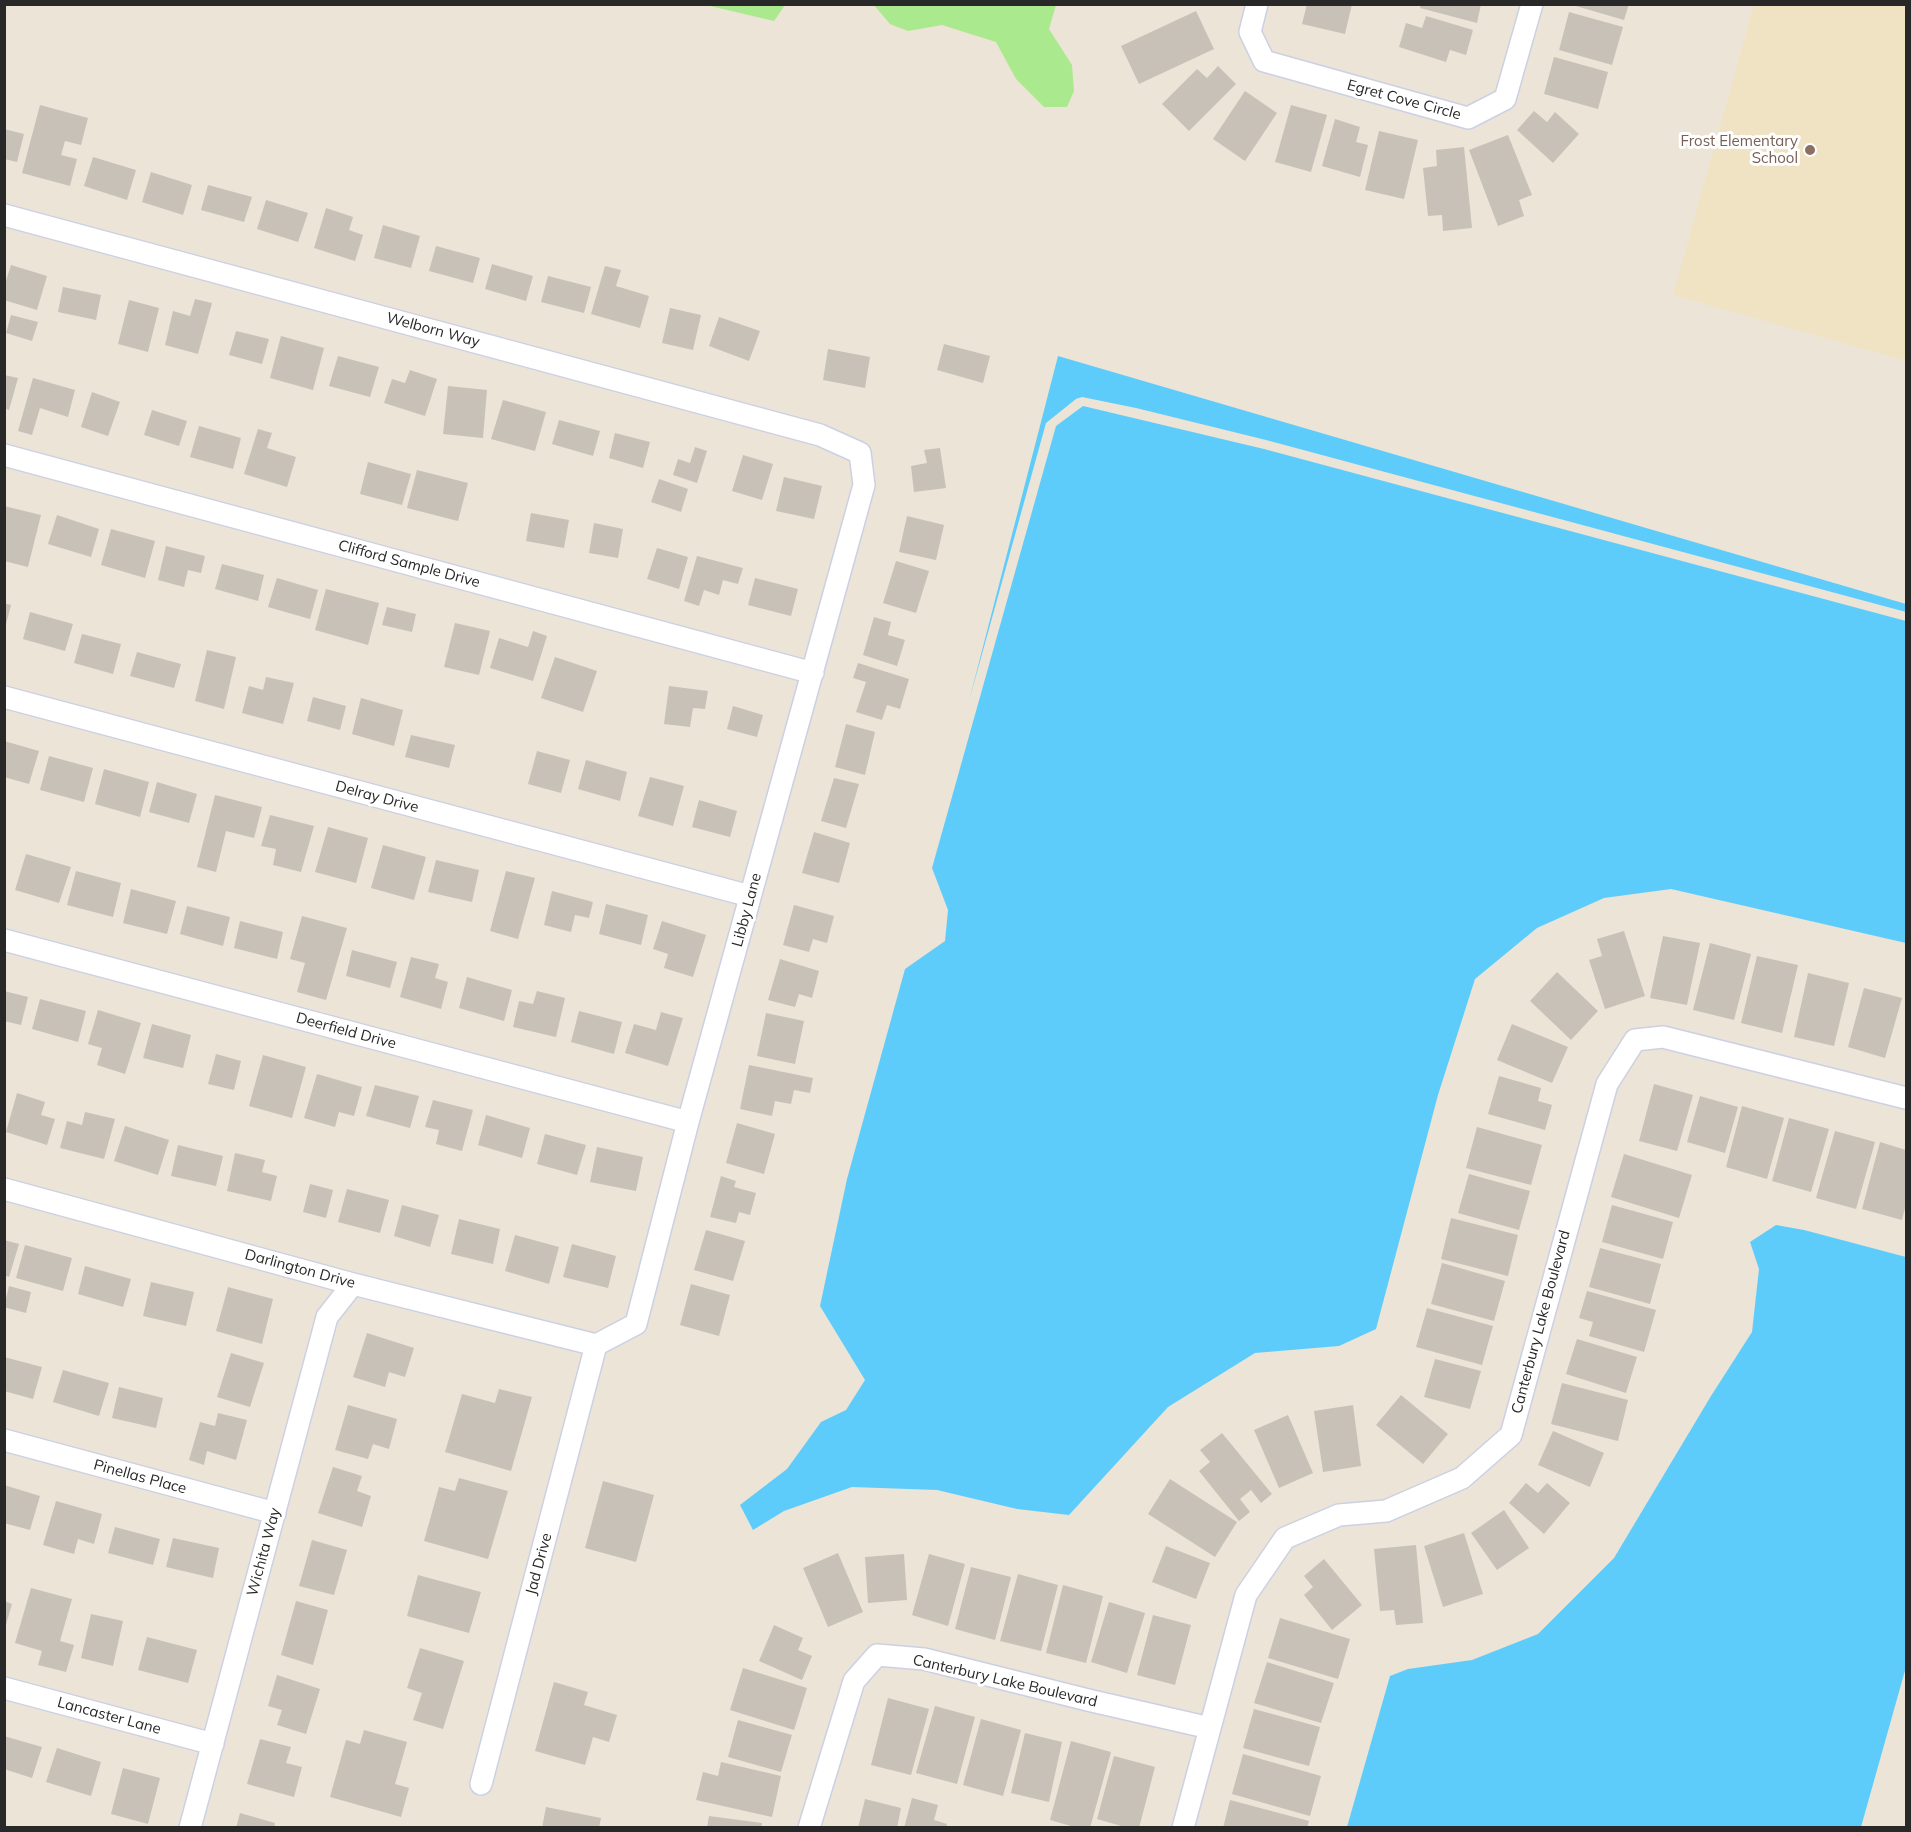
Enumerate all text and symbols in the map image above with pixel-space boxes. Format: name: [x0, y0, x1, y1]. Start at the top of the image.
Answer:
street label: Egret Cove Circle: [1345, 76, 1463, 124]
place label: Frost Elementary School: [1680, 132, 1798, 167]
marker: Frost Elementary School: [1803, 143, 1817, 157]
street label: Welborn Way: [384, 309, 482, 351]
street label: Clifford Sample Drive: [336, 536, 482, 592]
street label: Delray Drive: [333, 777, 421, 817]
street label: Libby Lane: [729, 871, 765, 949]
street label: Deerfield Drive: [294, 1009, 398, 1053]
street label: Canterbury Lake Boulevard: [1508, 1228, 1574, 1416]
street label: Darlington Drive: [243, 1246, 357, 1292]
street label: Pinellas Place: [92, 1456, 188, 1498]
street label: Wichita Way: [244, 1506, 284, 1598]
street label: Jad Drive: [522, 1531, 556, 1597]
street label: Canterbury Lake Boulevard: [911, 1651, 1099, 1711]
street label: Lancaster Lane: [55, 1694, 163, 1738]

